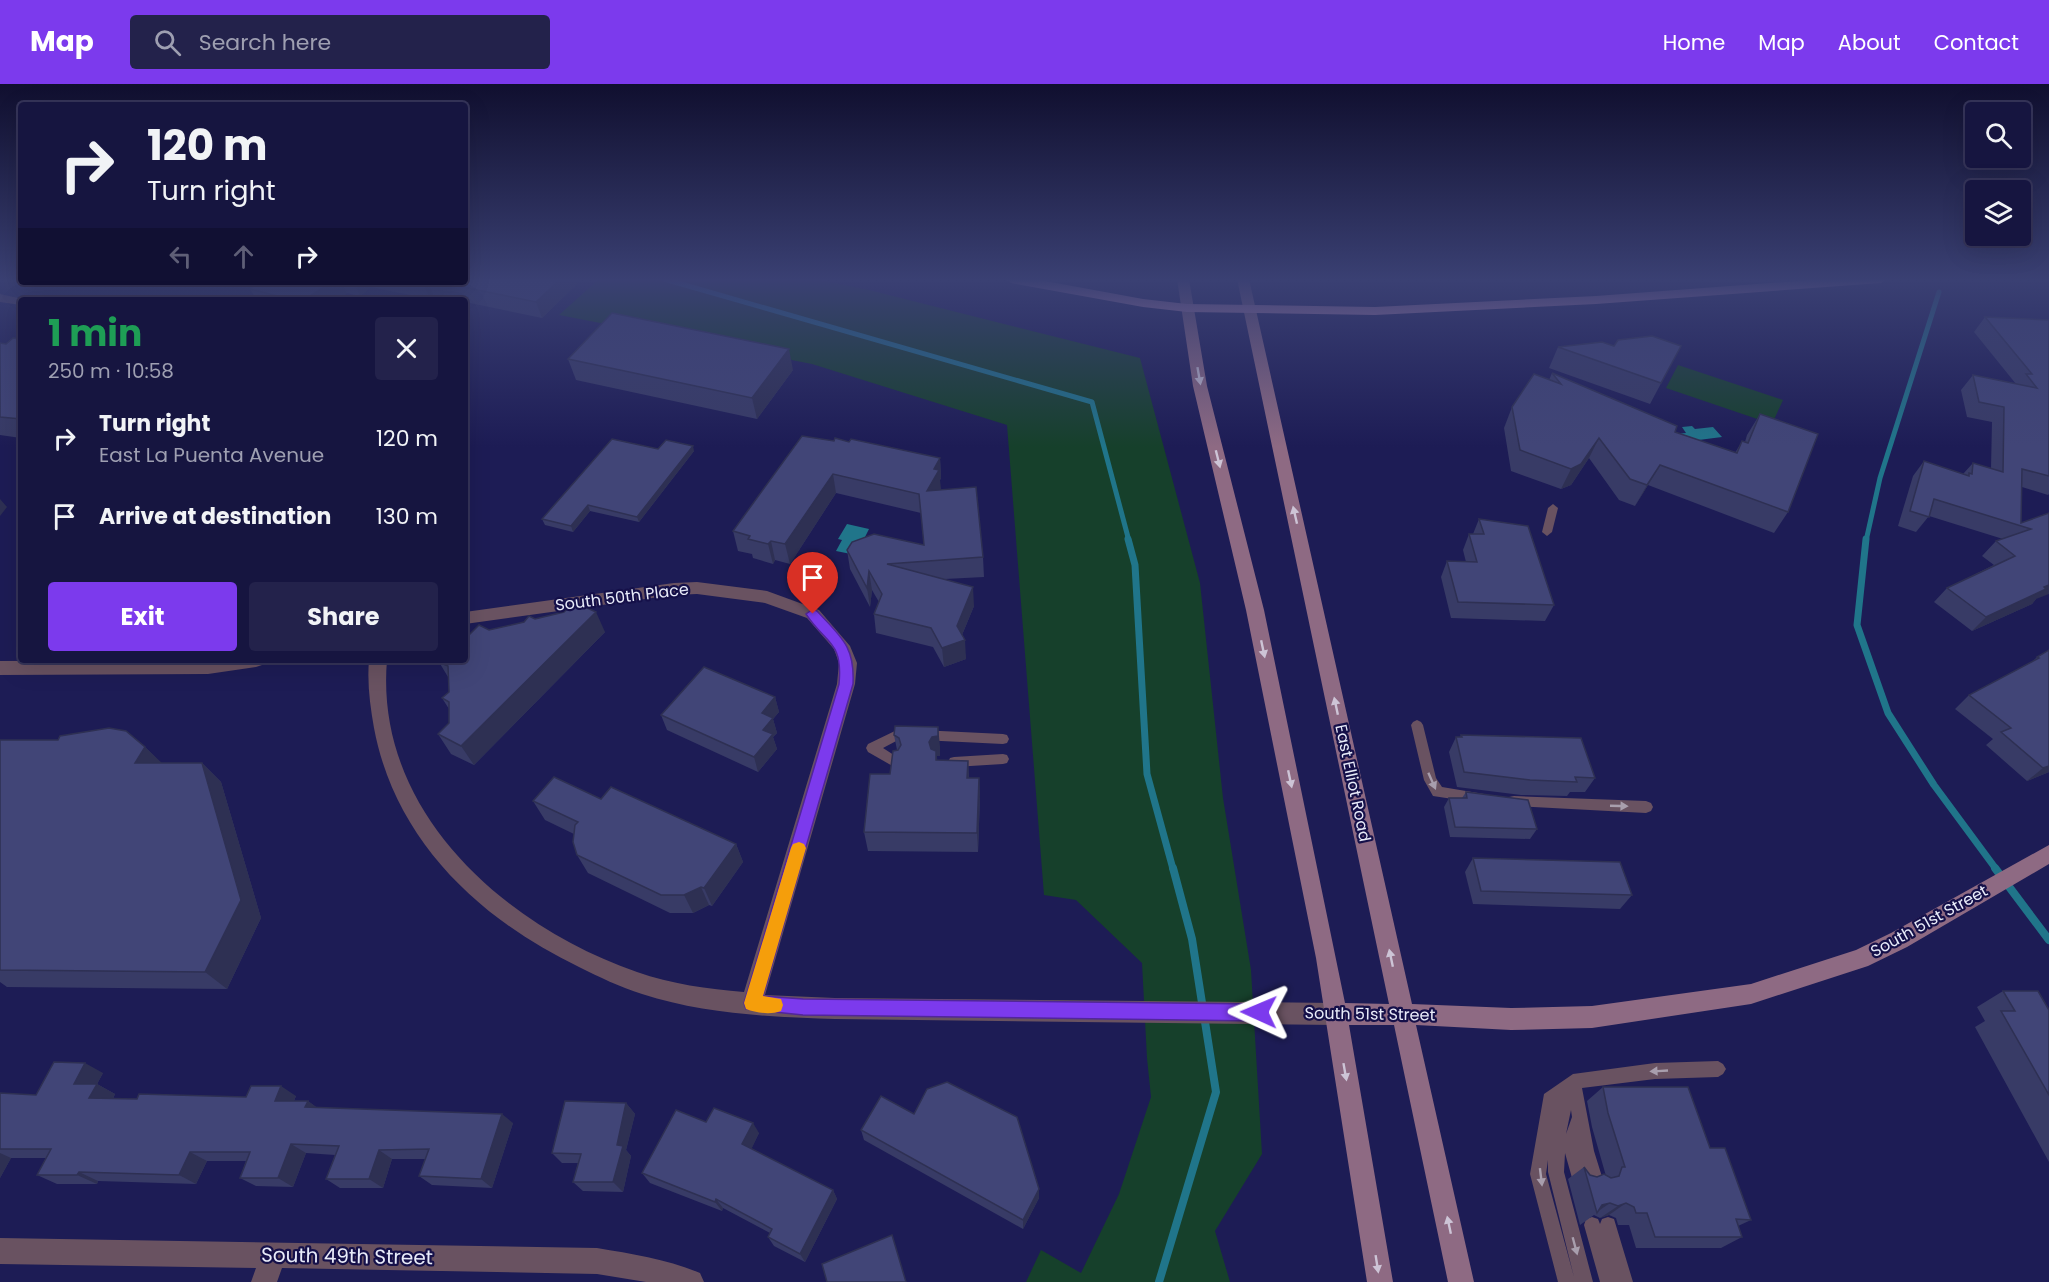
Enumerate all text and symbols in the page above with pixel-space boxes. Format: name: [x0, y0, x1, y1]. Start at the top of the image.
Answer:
search box: [130, 15, 550, 69]
text: Map: [30, 22, 94, 61]
icon: search: [151, 26, 184, 59]
text: Search here: [199, 27, 331, 58]
text: Home: [1663, 28, 1725, 57]
text: Map: [1758, 28, 1805, 57]
text: About: [1838, 28, 1901, 57]
text: Contact: [1934, 28, 2019, 57]
map controls: [1965, 102, 2031, 246]
button: search: [1965, 102, 2031, 168]
text: 120 m: [147, 116, 268, 175]
icon: right: [48, 126, 126, 204]
text: Turn right: [147, 172, 276, 209]
button: layers: [1965, 180, 2031, 246]
icon: left: [164, 240, 197, 273]
icon: ahead: [227, 240, 260, 273]
icon: right: [290, 240, 323, 273]
text: 1 min: [48, 308, 142, 359]
button: close: [375, 317, 438, 380]
text: 250 m · 10:58: [48, 357, 174, 385]
one-way arrow: [1194, 367, 1203, 386]
text: Turn right: [99, 408, 210, 439]
icon: right: [48, 422, 81, 455]
text: 120 m: [376, 423, 438, 454]
text: East La Puenta Avenue: [99, 441, 324, 469]
one-way arrow: [1214, 450, 1224, 468]
icon: arrive: [48, 500, 81, 533]
text: Arrive at destination: [99, 501, 331, 532]
text: 130 m: [376, 501, 438, 532]
one-way arrow: [1289, 506, 1299, 524]
pin: [787, 552, 838, 614]
icon: arrive: [796, 561, 829, 594]
street label: South 50th Place: [554, 577, 690, 617]
button: Exit: [48, 582, 237, 651]
button: Share: [249, 582, 438, 651]
one-way arrow: [1259, 640, 1268, 659]
one-way arrow: [1331, 696, 1341, 715]
street label: East Elliot Road: [1329, 722, 1377, 844]
one-way arrow: [1286, 770, 1295, 789]
one-way arrow: [1427, 772, 1437, 790]
one-way arrow: [1610, 801, 1629, 811]
street label: South 51st Street: [1866, 879, 1992, 963]
one-way arrow: [1386, 948, 1395, 967]
position arrow: [1227, 980, 1291, 1044]
street label: South 51st Street: [1304, 1001, 1436, 1027]
one-way arrow: [1341, 1062, 1350, 1081]
one-way arrow: [1650, 1066, 1669, 1076]
one-way arrow: [1536, 1168, 1545, 1187]
one-way arrow: [1444, 1215, 1453, 1234]
one-way arrow: [1570, 1237, 1580, 1255]
street label: South 49th Street: [261, 1241, 433, 1271]
one-way arrow: [1373, 1255, 1382, 1274]

